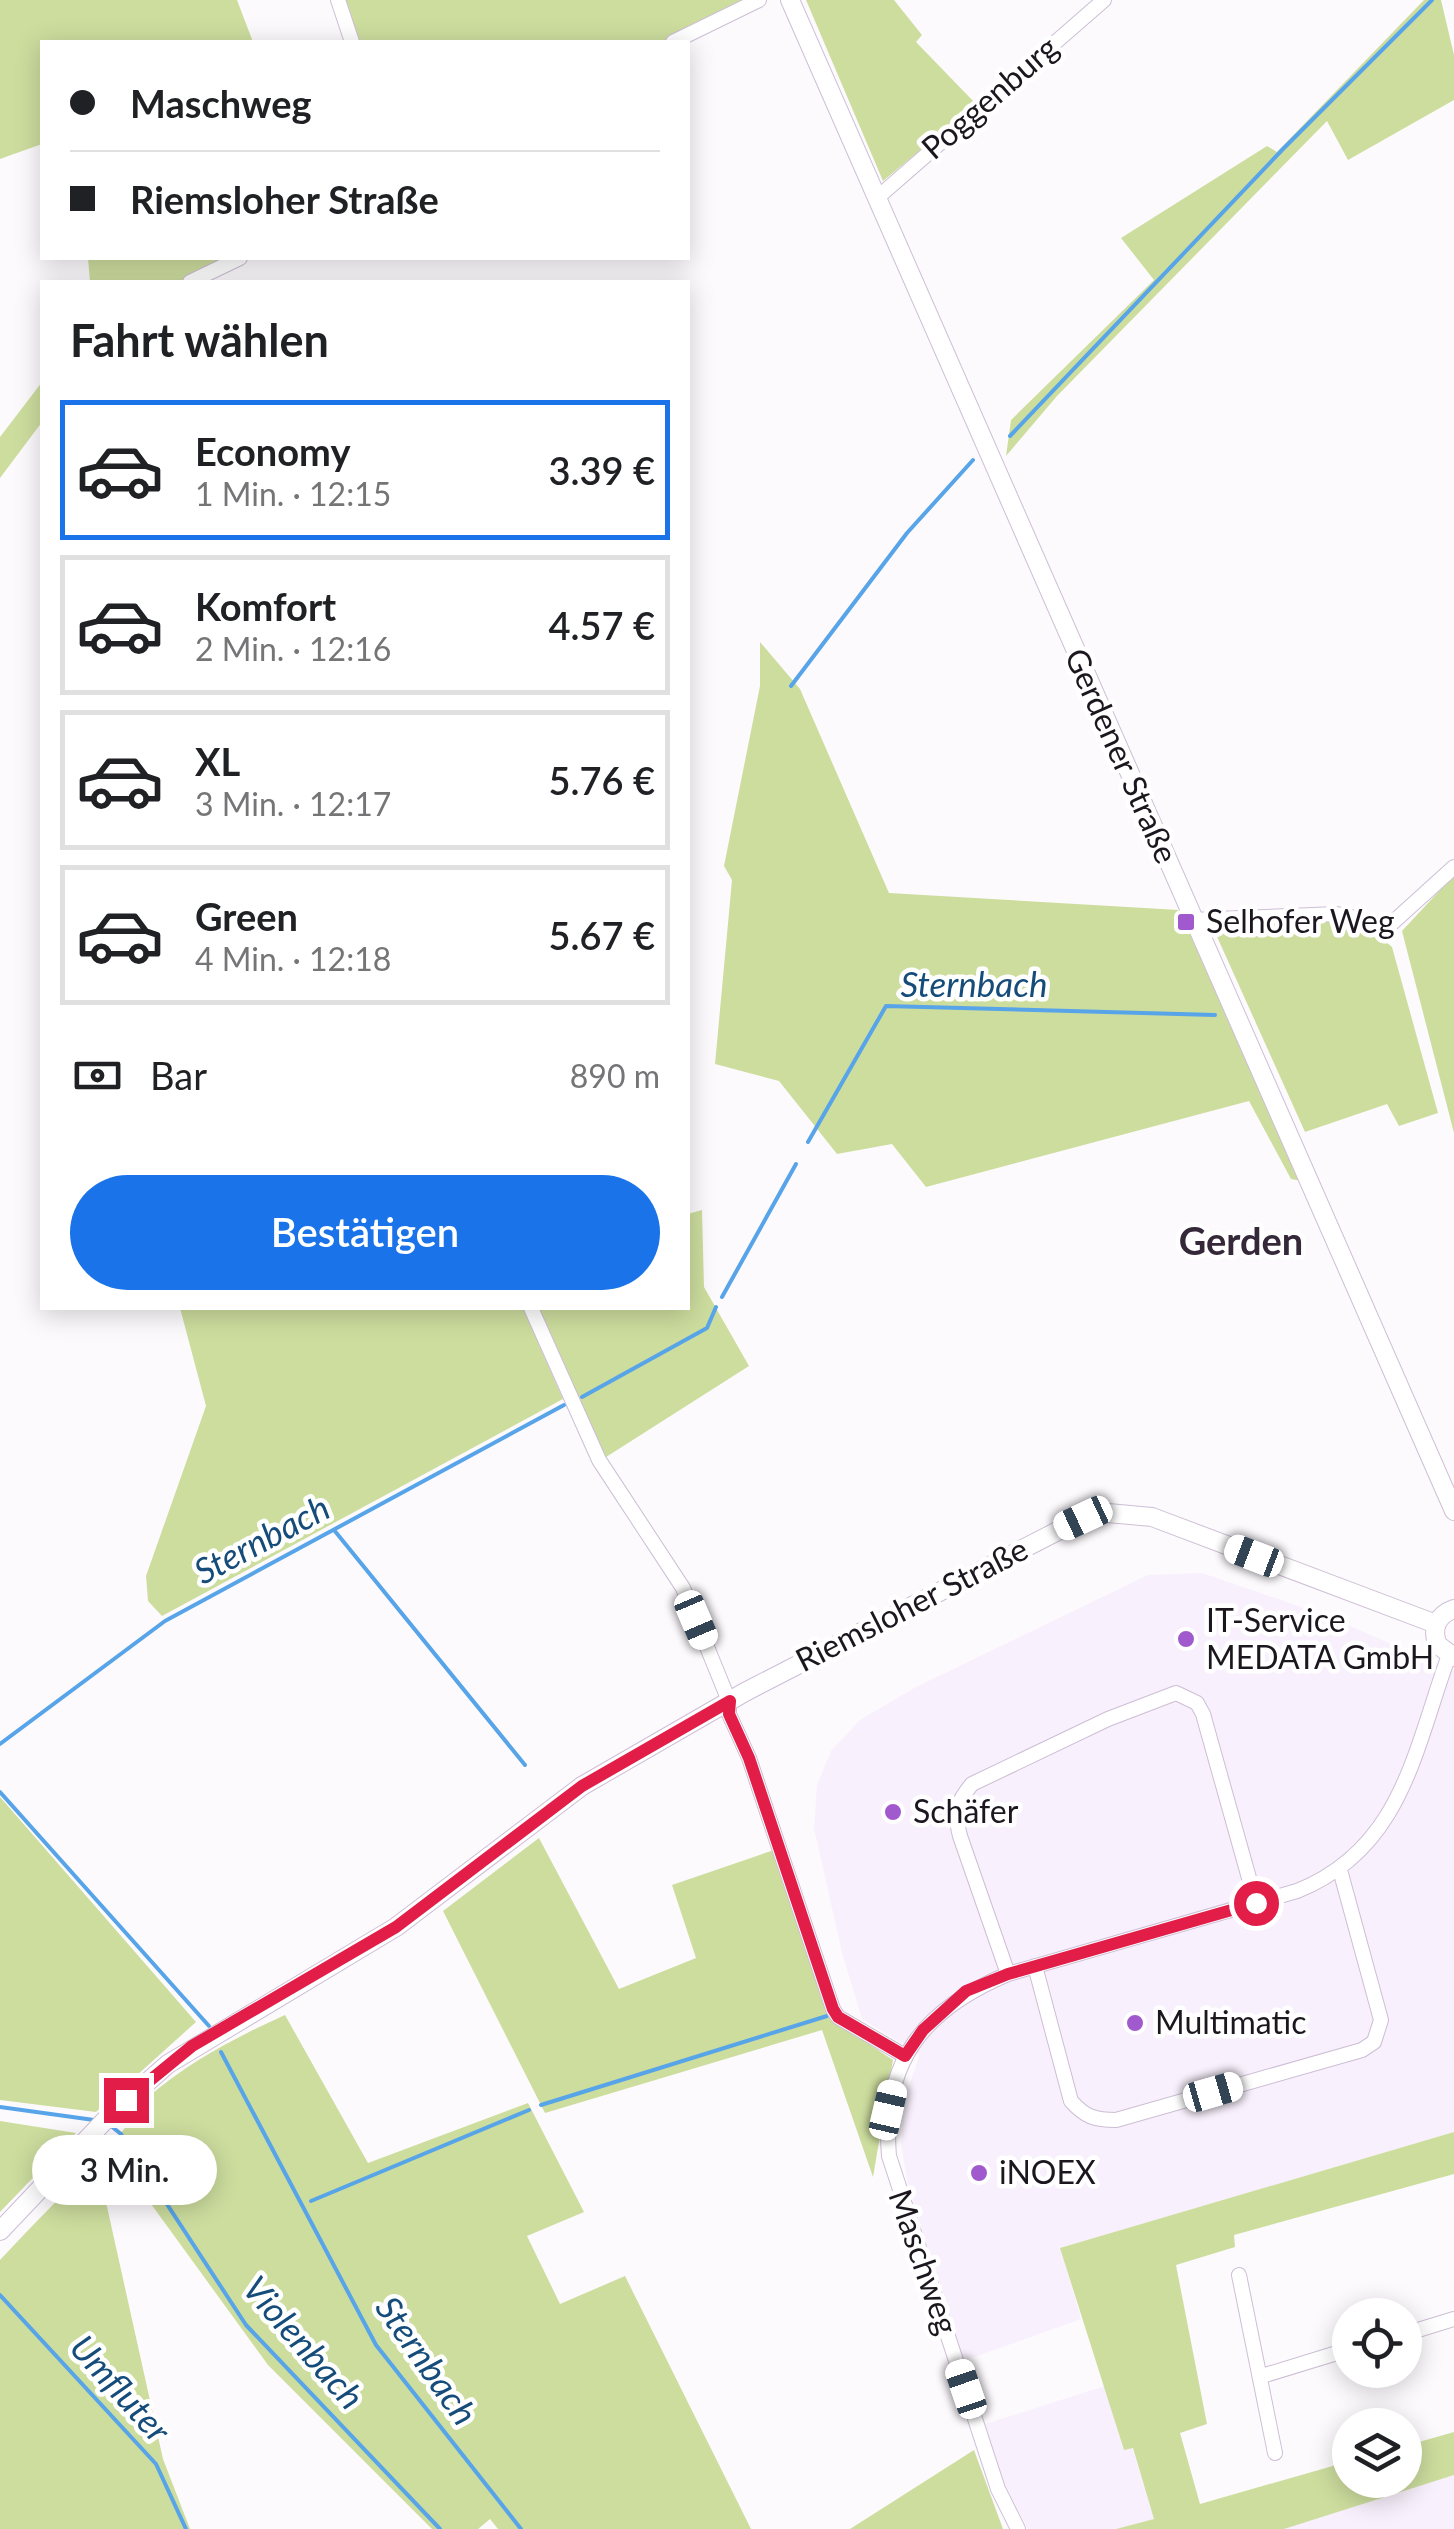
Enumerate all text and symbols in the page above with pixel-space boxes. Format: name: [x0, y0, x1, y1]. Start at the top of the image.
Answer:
street label: Poggenburg: [913, 27, 1065, 167]
text: Maschweg: [130, 80, 312, 126]
text: Riemsloher Straße: [130, 176, 439, 222]
text: Fahrt wählen: [70, 313, 329, 367]
icon: car: [75, 425, 165, 515]
text: Economy: [195, 428, 350, 474]
text: 3.39 €: [548, 447, 655, 493]
text: 1 Min. · 12:15: [195, 474, 391, 513]
icon: car: [75, 580, 165, 670]
text: Komfort: [195, 583, 336, 629]
text: 4.57 €: [548, 602, 655, 648]
text: 2 Min. · 12:16: [195, 629, 391, 668]
street label: Gerdener Straße: [1058, 642, 1187, 869]
icon: car: [75, 735, 165, 825]
text: XL: [195, 738, 240, 784]
text: 5.76 €: [548, 757, 655, 803]
text: 3 Min. · 12:17: [195, 784, 391, 823]
icon: car: [75, 890, 165, 980]
text: Green: [195, 893, 298, 939]
place label: Selhofer Weg: [1206, 901, 1395, 940]
marker: Selhofer Weg: [1175, 911, 1197, 933]
text: 5.67 €: [548, 912, 655, 958]
text: 4 Min. · 12:18: [195, 939, 391, 978]
water label: Sternbach: [900, 962, 1048, 1004]
icon: cash: [70, 1048, 125, 1103]
text: Bar: [150, 1052, 207, 1098]
text: 890 m: [570, 1056, 660, 1095]
button: Bestätigen: [70, 1175, 660, 1290]
district label: Gerden: [1179, 1217, 1303, 1263]
water label: Sternbach: [186, 1485, 336, 1591]
car: [1049, 1492, 1117, 1544]
street label: Riemsloher Straße: [789, 1528, 1034, 1679]
car: [1221, 1531, 1287, 1581]
car: [670, 1587, 722, 1653]
place label: IT-Service MEDATA GmbH: [1206, 1600, 1434, 1676]
marker: IT-Service MEDATA GmbH: [1175, 1628, 1197, 1650]
place label: Schäfer: [913, 1791, 1019, 1830]
marker: Schäfer: [882, 1801, 904, 1823]
route start: [1234, 1881, 1279, 1926]
place label: Multimatic: [1155, 2002, 1307, 2041]
marker: Multimatic: [1124, 2012, 1146, 2034]
car: [1180, 2069, 1246, 2115]
car: [867, 2077, 909, 2143]
route end: [104, 2078, 149, 2123]
callout: 3 Min.: [34, 2135, 218, 2205]
text: 3 Min.: [80, 2150, 169, 2189]
place label: iNOEX: [999, 2152, 1096, 2191]
marker: iNOEX: [968, 2162, 990, 2184]
street label: Maschweg: [881, 2184, 967, 2339]
water label: Violenbach: [235, 2267, 374, 2417]
water label: Sternbach: [368, 2288, 487, 2432]
map controls: [1332, 2298, 1422, 2498]
button: locate: [1332, 2298, 1422, 2388]
water label: Umfluter: [63, 2326, 181, 2451]
car: [942, 2356, 990, 2422]
button: layers: [1332, 2408, 1422, 2498]

